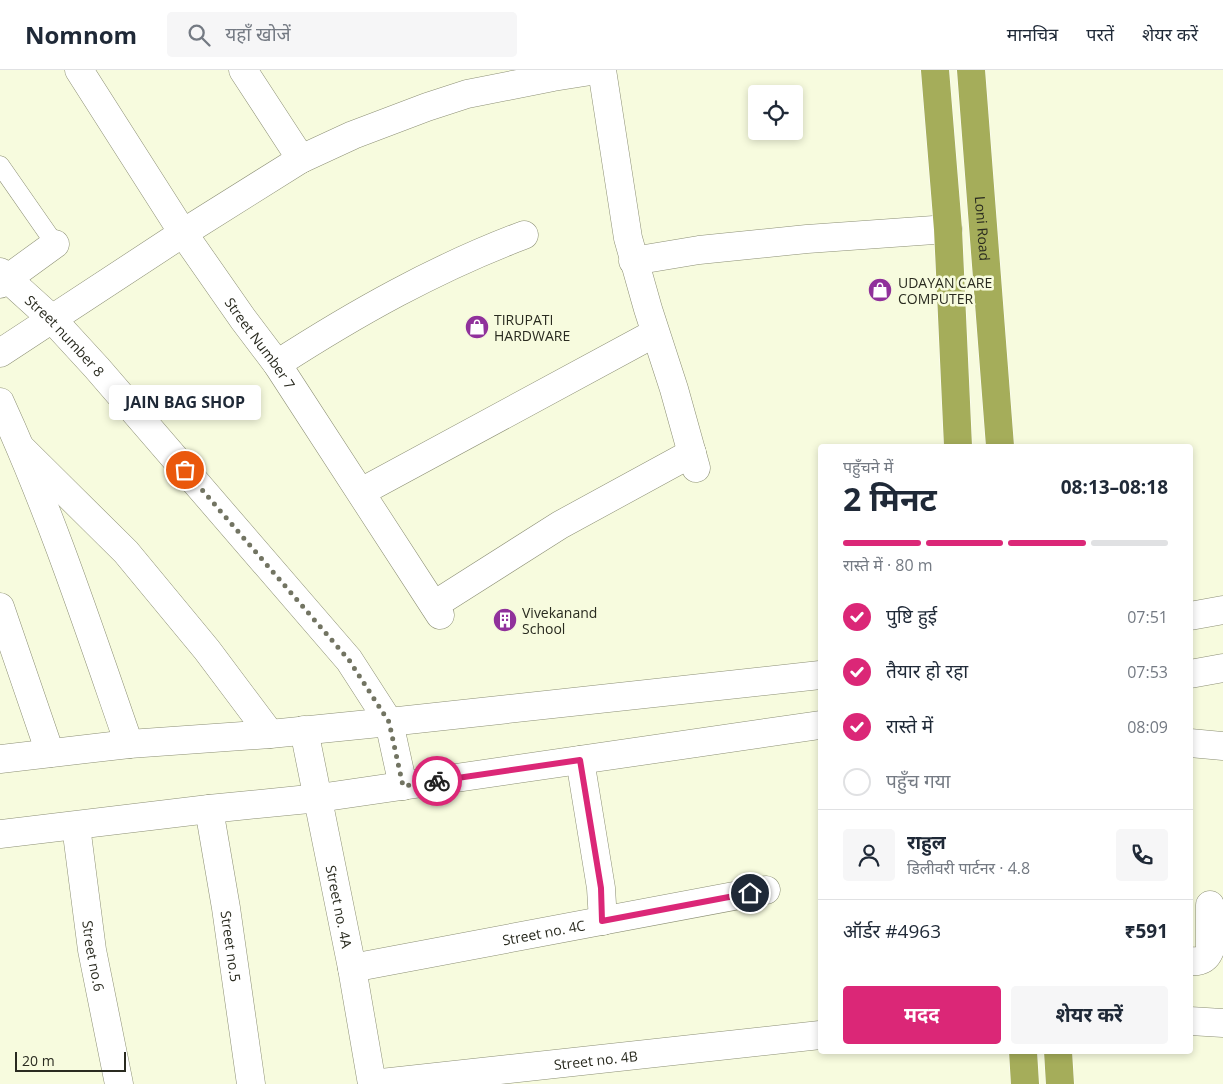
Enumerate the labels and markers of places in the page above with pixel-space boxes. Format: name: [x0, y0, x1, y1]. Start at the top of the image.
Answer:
place label: UDAYAN CARE COMPUTER: [898, 273, 992, 308]
shop icon: UDAYAN CARE COMPUTER: [867, 277, 893, 303]
place label: TIRUPATI HARDWARE: [494, 310, 570, 345]
shop icon: TIRUPATI HARDWARE: [464, 314, 490, 340]
callout: JAIN BAG SHOP: [109, 385, 261, 420]
pin: [164, 449, 206, 491]
place label: Vivekanand School: [522, 603, 597, 638]
building icon: Vivekanand School: [492, 607, 518, 633]
pin: [729, 872, 771, 914]

